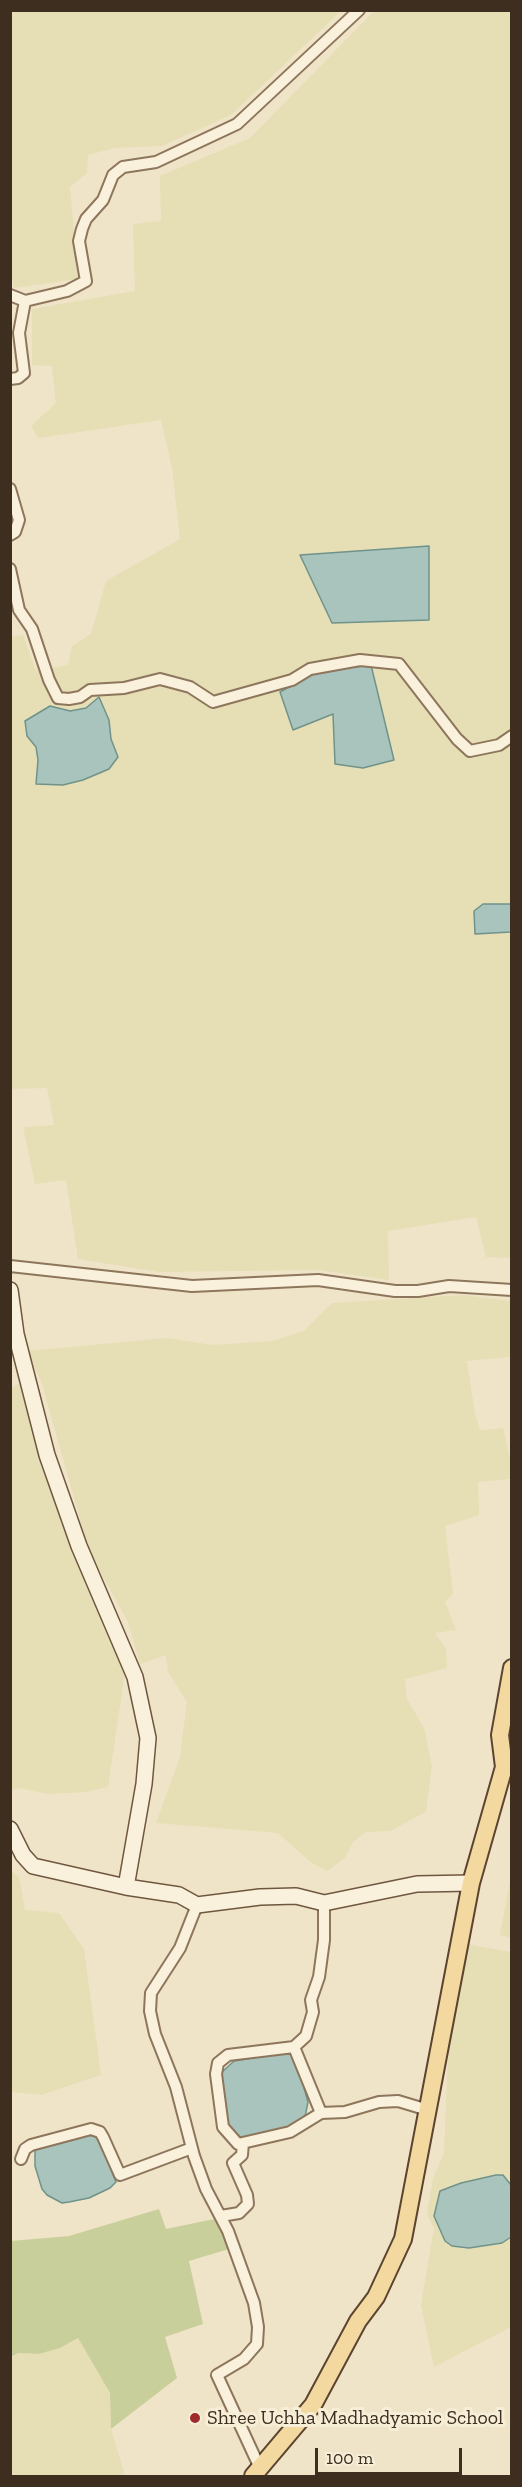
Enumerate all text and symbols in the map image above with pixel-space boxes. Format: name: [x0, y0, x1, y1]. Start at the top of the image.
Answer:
place label: Shree Uchha Madhadyamic School: [207, 2406, 503, 2430]
marker: Shree Uchha Madhadyamic School: [188, 2411, 202, 2425]
scale bar: [318, 2436, 465, 2474]
text: 100 m: [326, 2447, 373, 2469]

